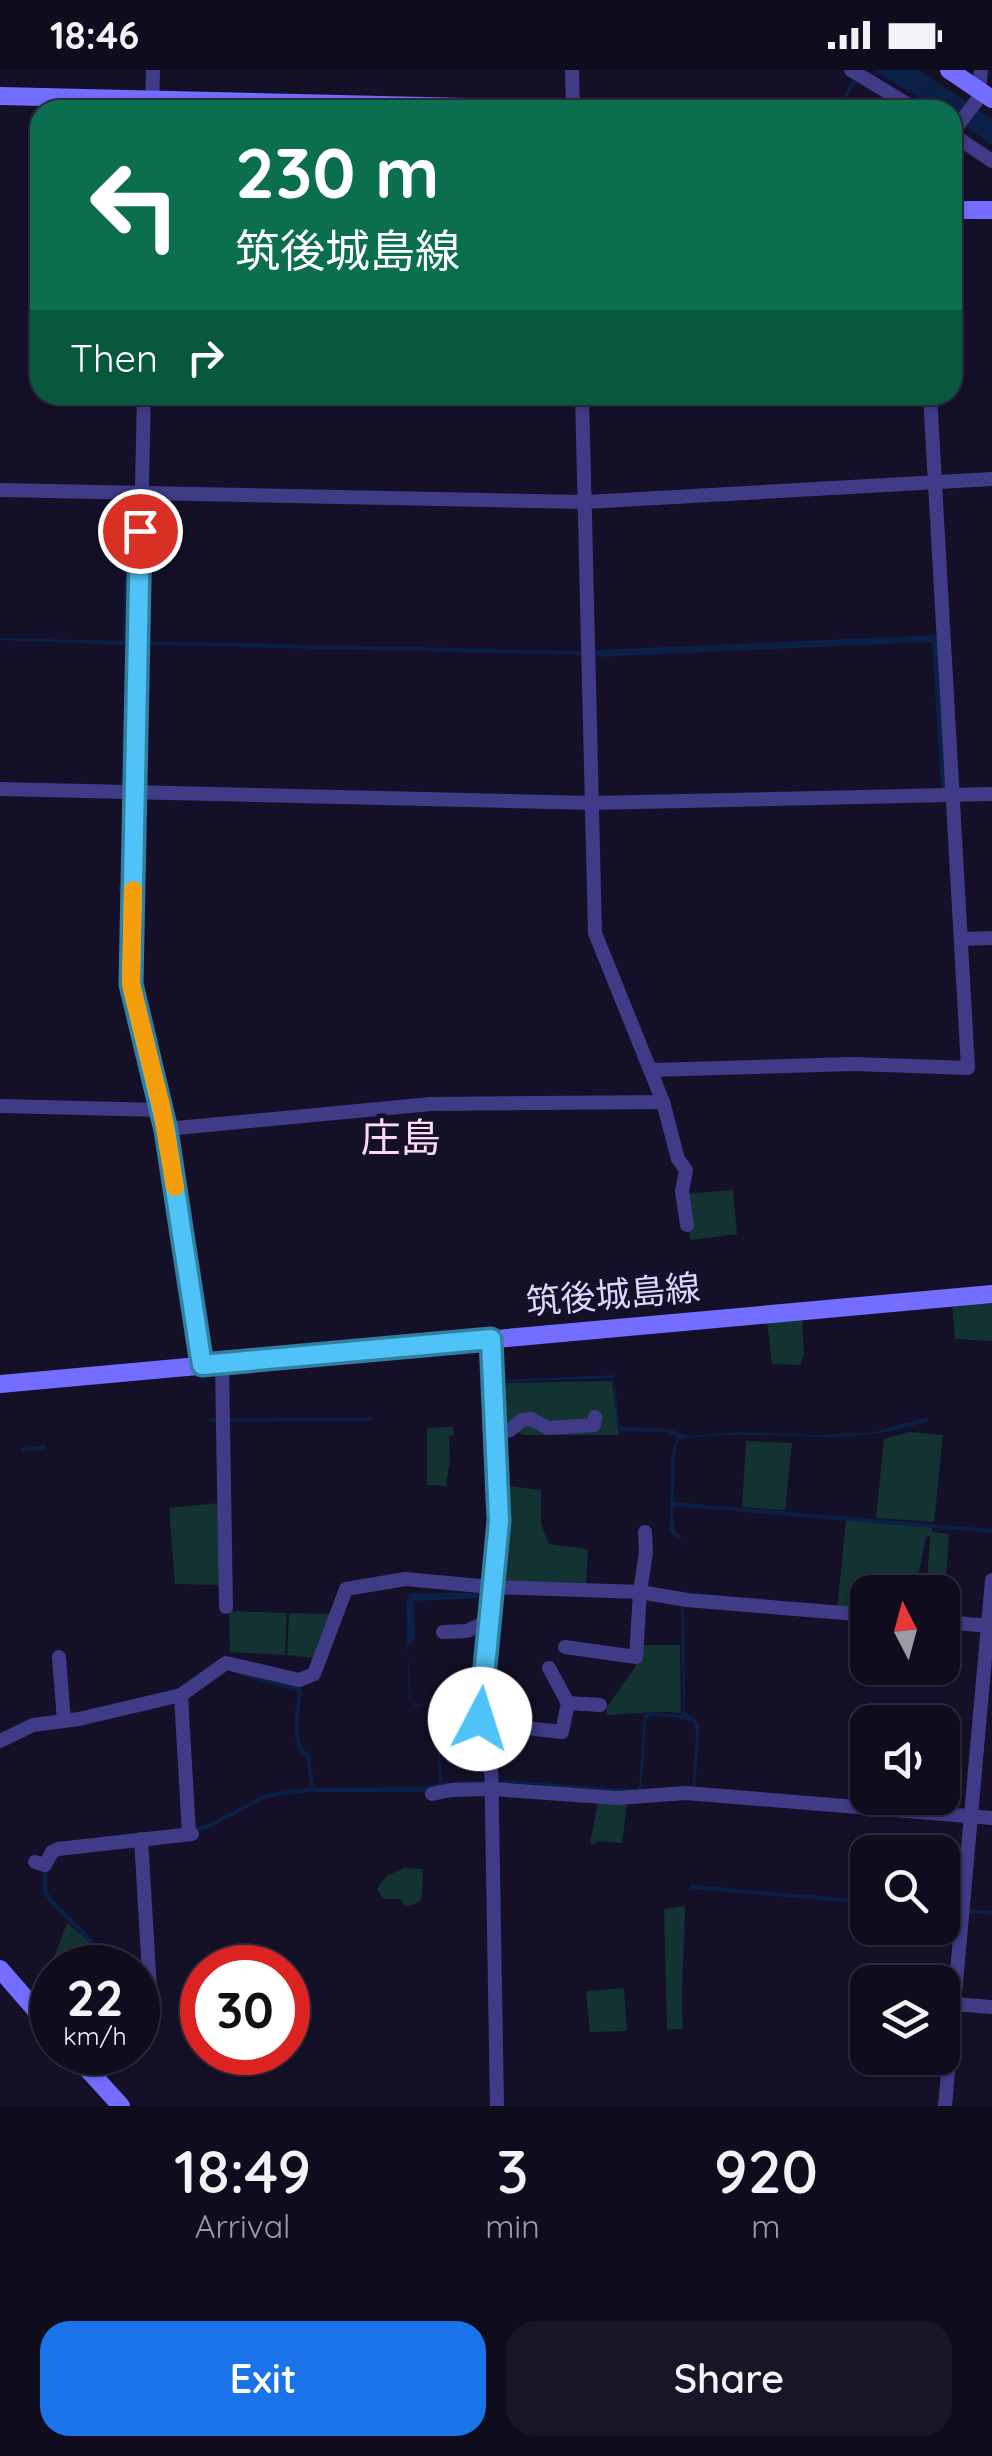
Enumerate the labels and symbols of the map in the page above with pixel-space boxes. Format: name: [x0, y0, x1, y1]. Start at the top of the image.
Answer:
pin: [98, 489, 183, 574]
district label: 庄島: [361, 1112, 441, 1162]
street label: 筑後城島線: [524, 1264, 702, 1324]
north arrow: [850, 1575, 960, 1685]
position arrow: [428, 1667, 532, 1771]
speed limit sign: 30: [180, 1945, 310, 2075]

